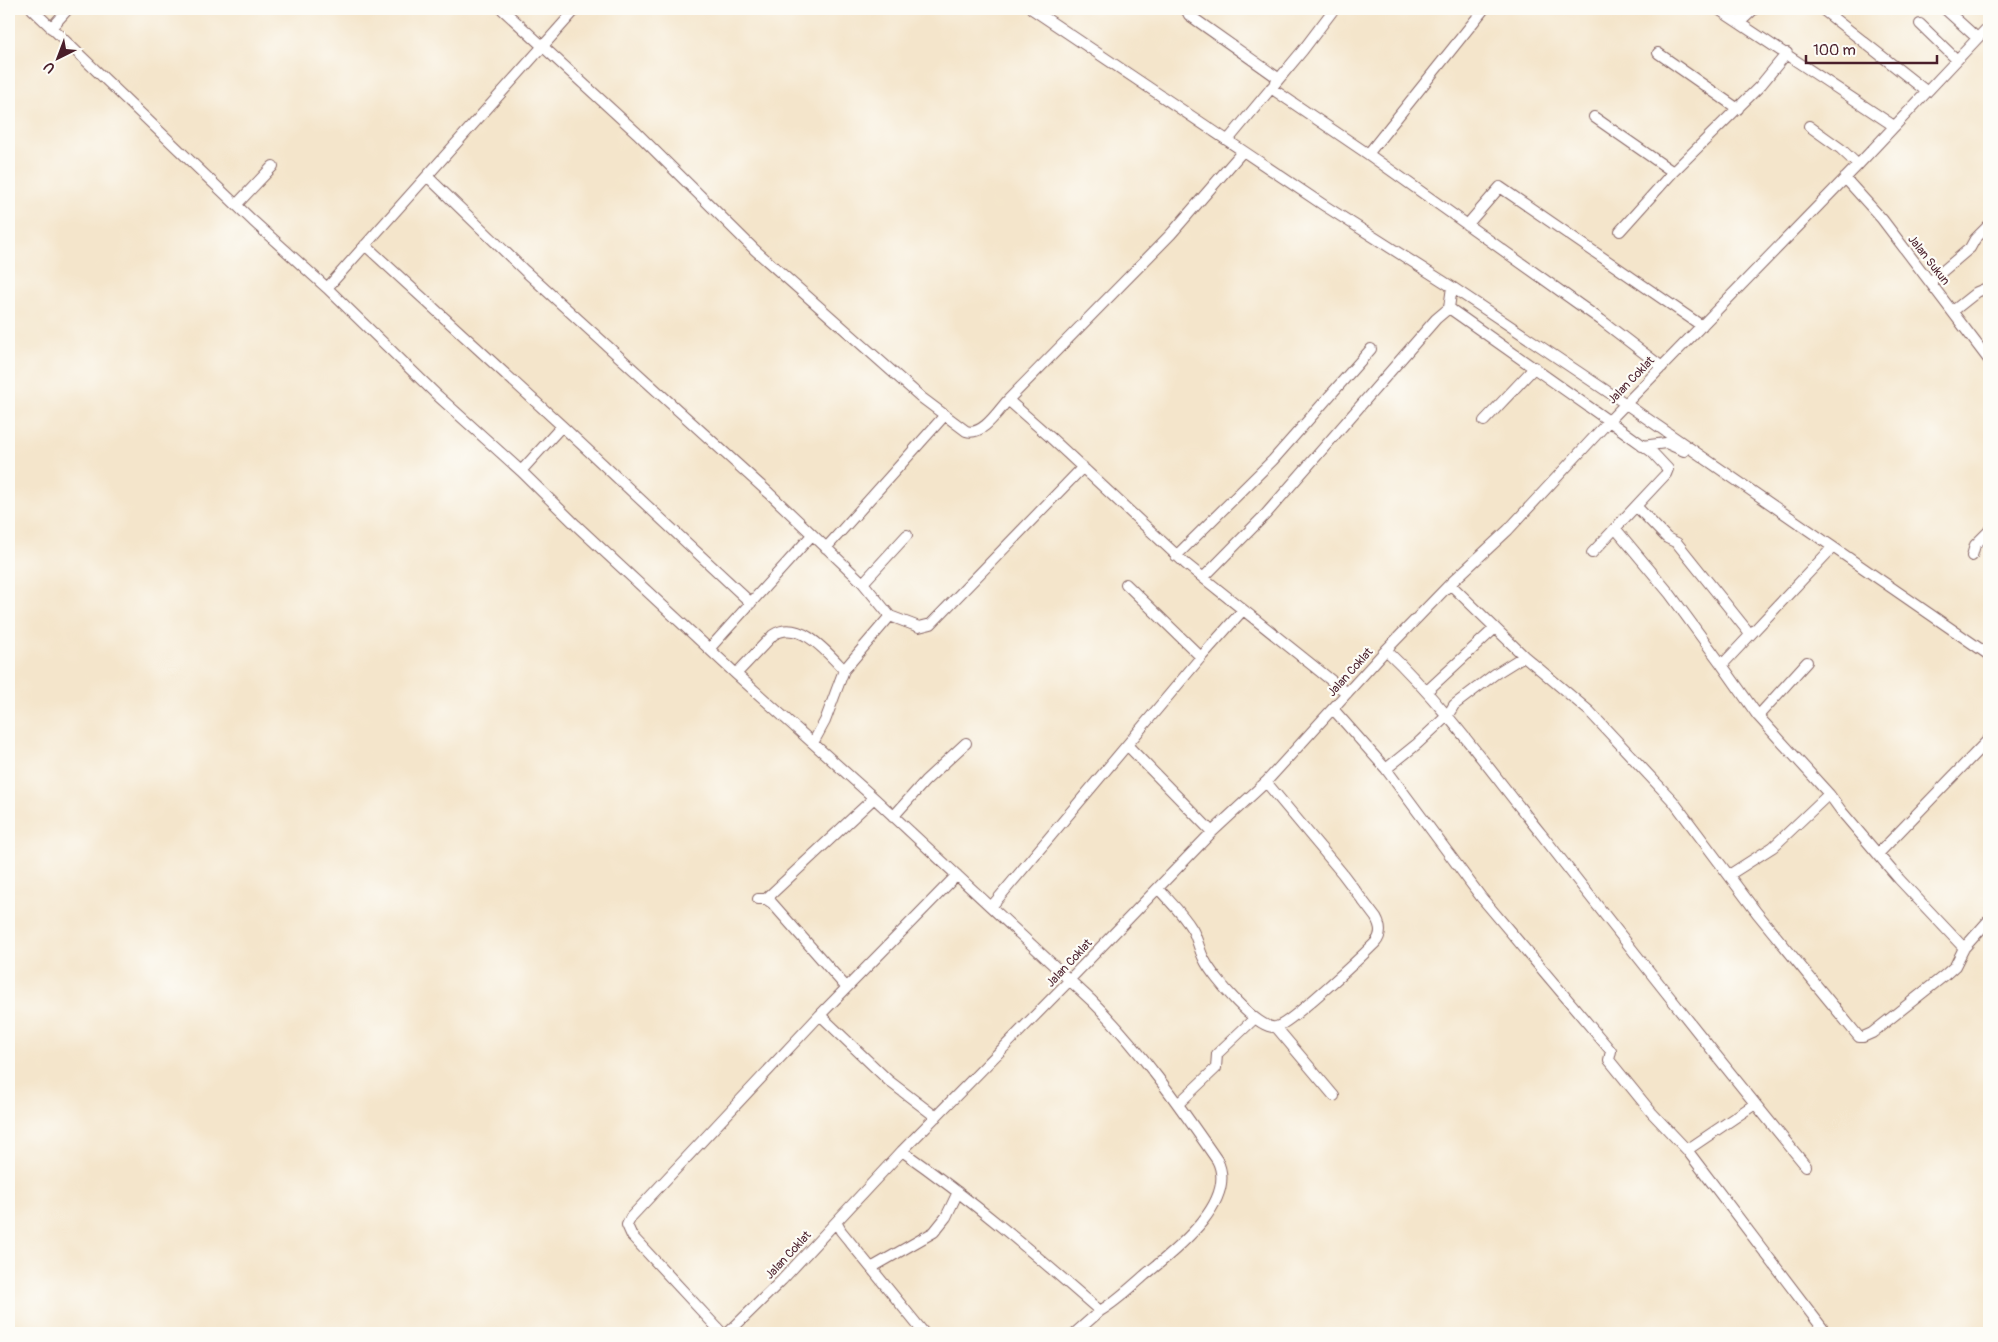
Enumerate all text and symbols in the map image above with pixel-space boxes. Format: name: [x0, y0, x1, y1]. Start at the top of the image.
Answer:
north arrow: [32, 32, 82, 82]
scale bar: [1806, 32, 1937, 64]
text: 100 m: [1813, 41, 1856, 60]
text: U: [40, 58, 59, 77]
street label: Jalan Sukun: [1904, 232, 1953, 289]
street label: Jalan Coklat: [1605, 353, 1658, 407]
street label: Jalan Coklat: [1325, 645, 1376, 700]
street label: Jalan Coklat: [1043, 936, 1096, 991]
street label: Jalan Coklat: [762, 1228, 815, 1283]

